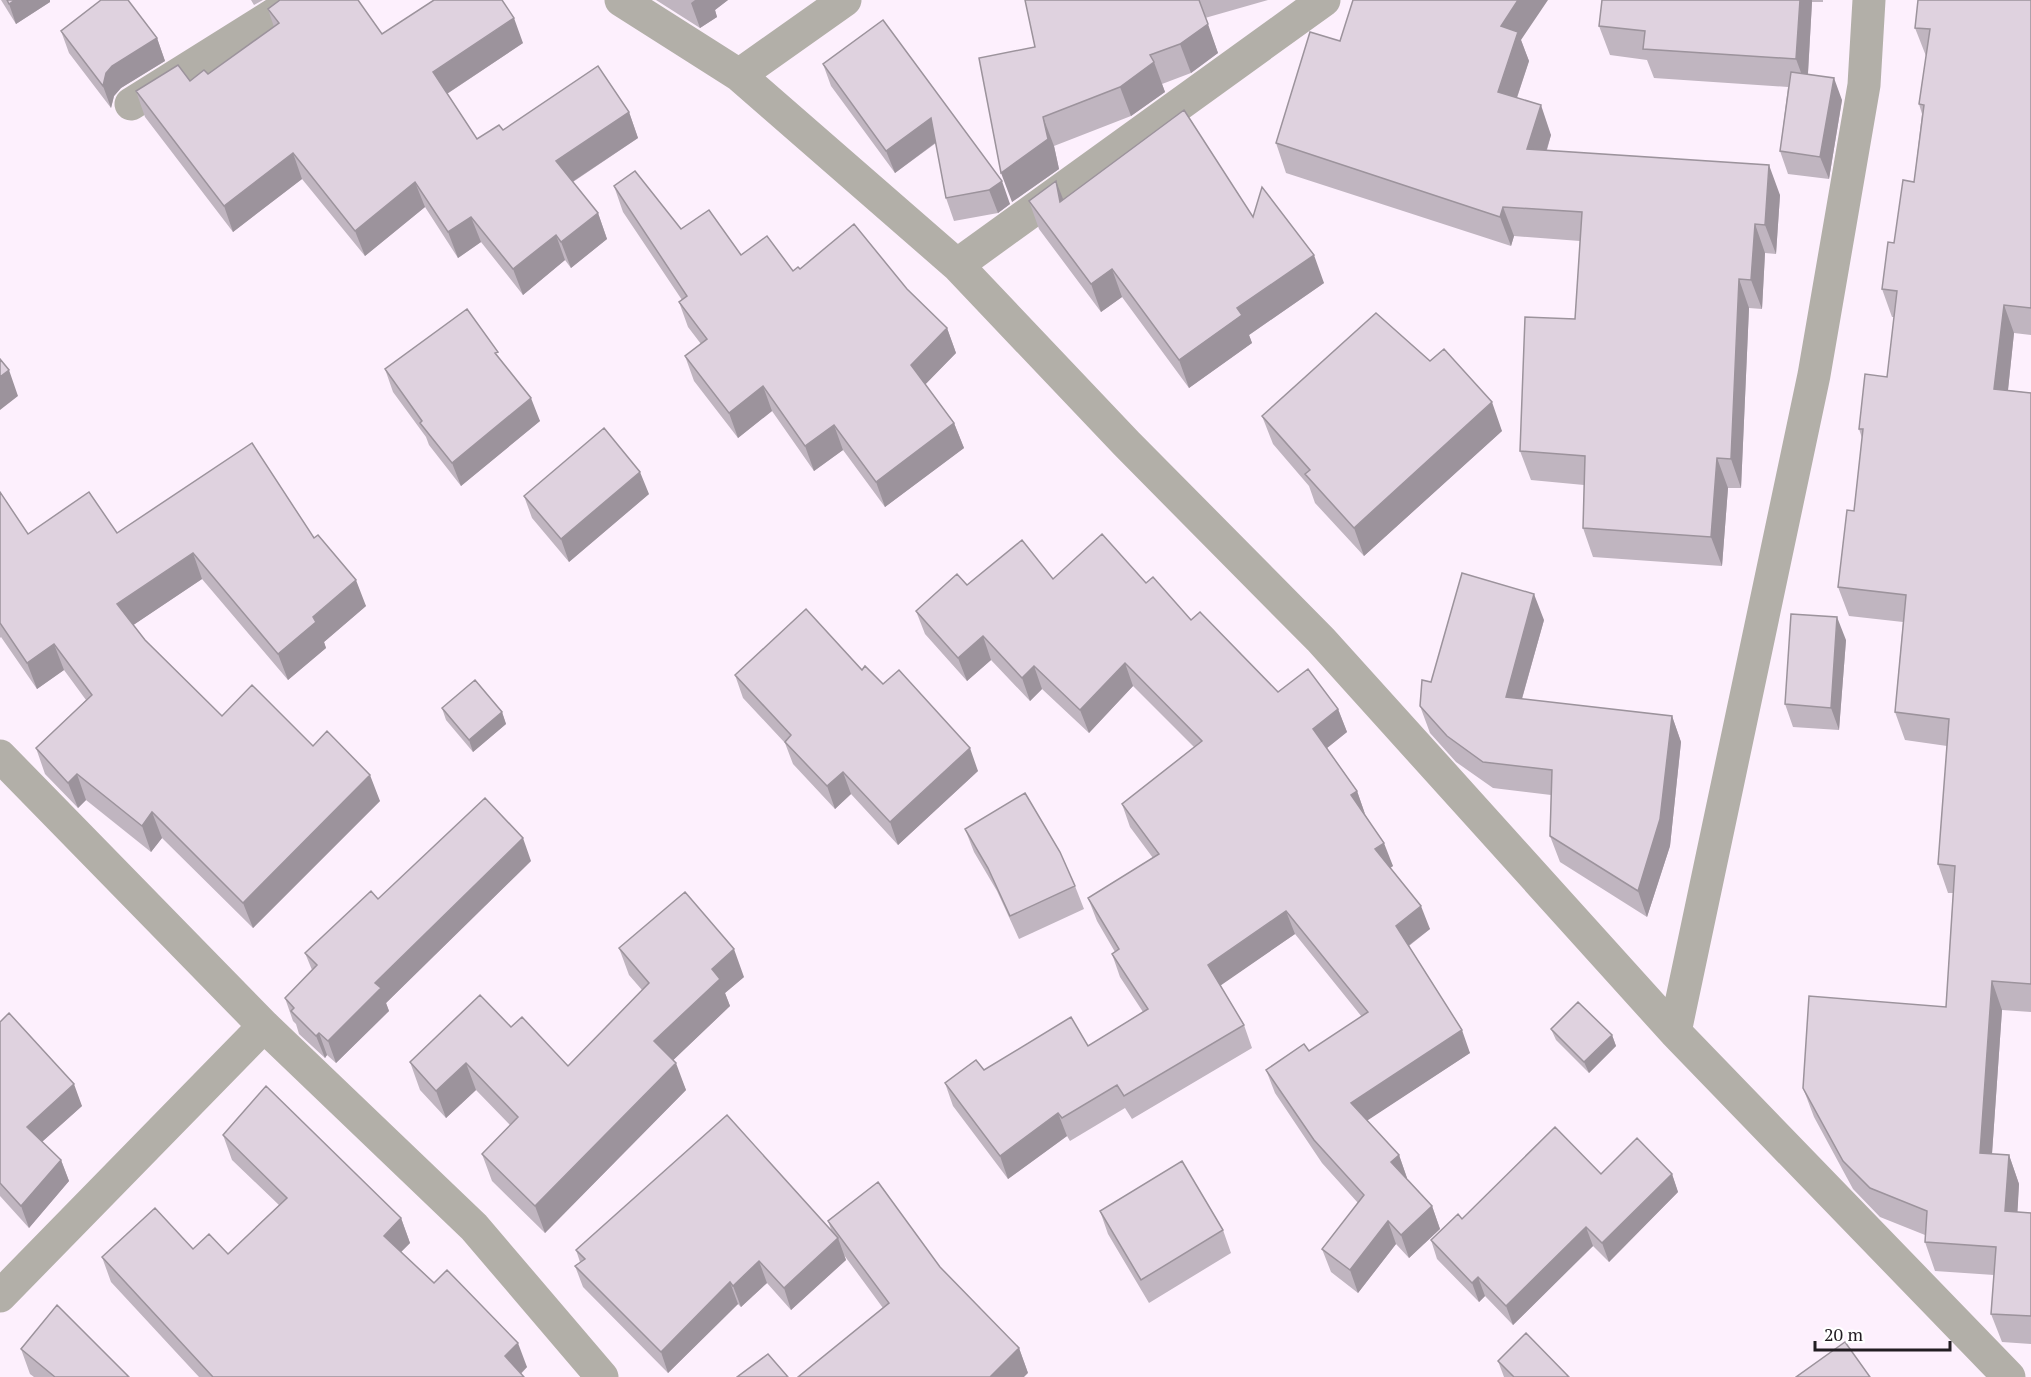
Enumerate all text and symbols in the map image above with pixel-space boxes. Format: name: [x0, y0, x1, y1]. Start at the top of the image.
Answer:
scale bar: [1815, 1314, 1950, 1352]
text: 20 m: [1824, 1322, 1864, 1346]

